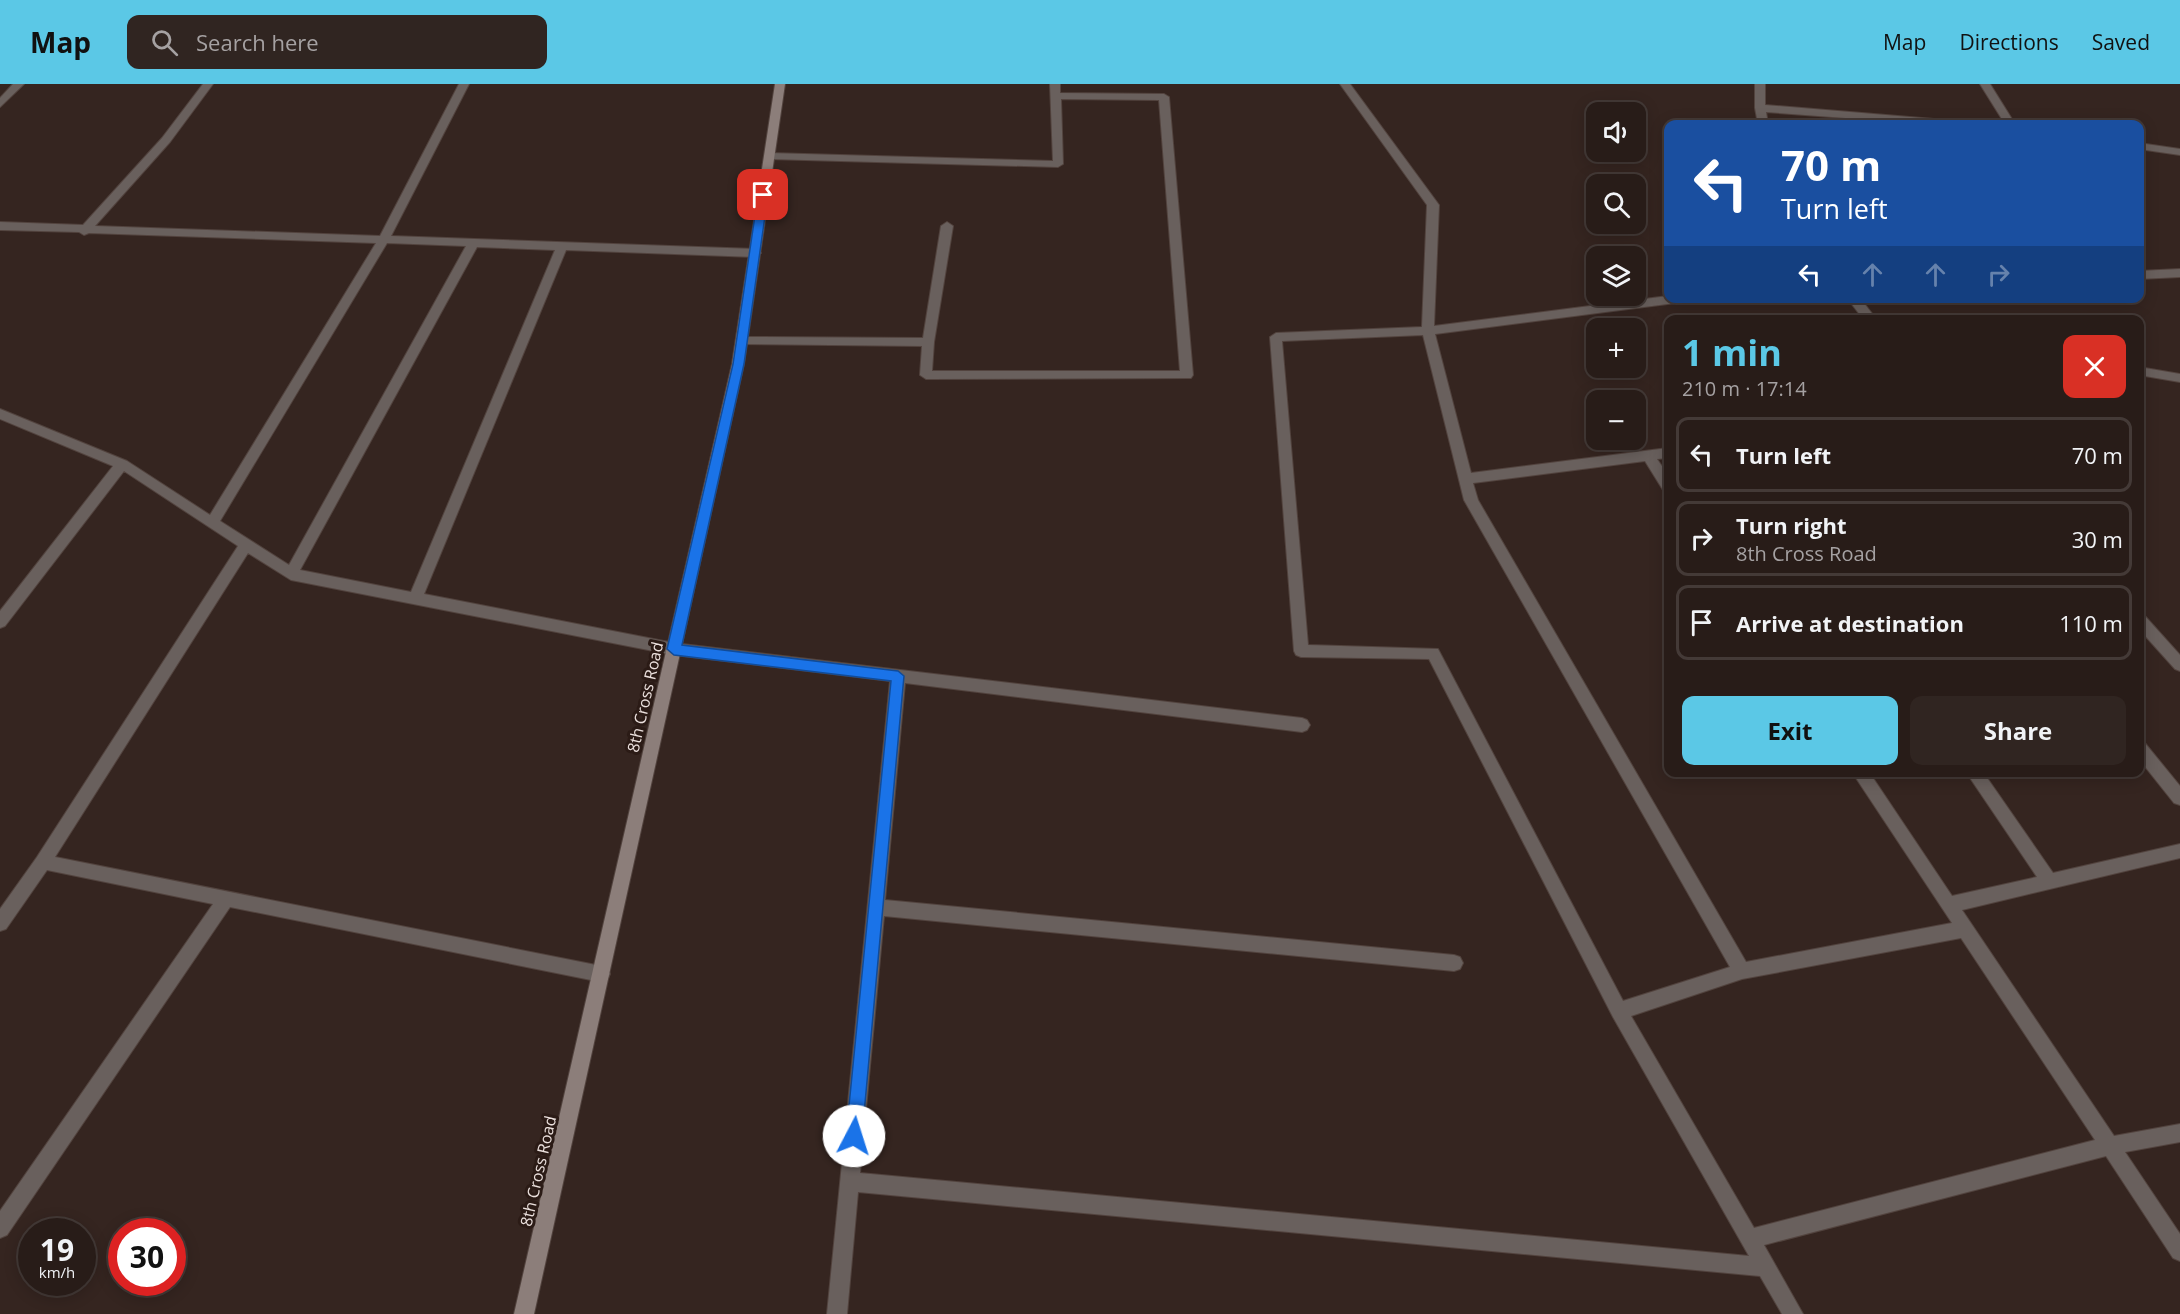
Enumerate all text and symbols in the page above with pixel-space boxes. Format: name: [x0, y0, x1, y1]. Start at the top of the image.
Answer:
search box: [127, 15, 547, 69]
text: Map: [30, 23, 91, 61]
icon: search: [148, 26, 181, 59]
text: Search here: [196, 27, 319, 57]
text: Map: [1883, 28, 1926, 56]
text: Directions: [1959, 28, 2059, 56]
text: Saved: [2092, 28, 2150, 56]
map controls: [1586, 102, 1646, 450]
button: sound: [1586, 102, 1646, 162]
text: 70 m: [1781, 136, 1881, 193]
icon: left: [1682, 144, 1760, 222]
pin: [737, 169, 788, 220]
button: search: [1586, 174, 1646, 234]
icon: arrive: [746, 178, 779, 211]
text: Turn left: [1781, 190, 1888, 227]
button: layers: [1586, 246, 1646, 306]
icon: left: [1793, 258, 1826, 291]
icon: ahead: [1856, 258, 1889, 291]
icon: ahead: [1919, 258, 1952, 291]
icon: right: [1982, 258, 2015, 291]
button: +: [1586, 318, 1646, 378]
text: 1 min: [1682, 328, 1782, 377]
button: close: [2063, 335, 2126, 398]
text: 210 m · 17:14: [1682, 375, 1807, 402]
button: −: [1586, 390, 1646, 450]
icon: left: [1685, 438, 1718, 471]
text: Turn left: [1736, 440, 1831, 470]
text: 70 m: [2072, 440, 2123, 470]
text: Turn right: [1736, 510, 1847, 540]
icon: right: [1685, 522, 1718, 555]
text: 30 m: [2072, 524, 2123, 554]
text: 8th Cross Road: [1736, 540, 1877, 567]
icon: arrive: [1685, 606, 1718, 639]
text: Arrive at destination: [1736, 608, 1964, 638]
text: 110 m: [2059, 608, 2123, 638]
street label: 8th Cross Road: [622, 640, 668, 754]
button: Exit: [1682, 696, 1898, 765]
button: Share: [1910, 696, 2126, 765]
position arrow: [822, 1104, 886, 1168]
street label: 8th Cross Road: [515, 1114, 561, 1228]
speed limit sign: 30: [108, 1218, 186, 1296]
text: 19: [40, 1229, 74, 1270]
text: km/h: [39, 1262, 75, 1282]

